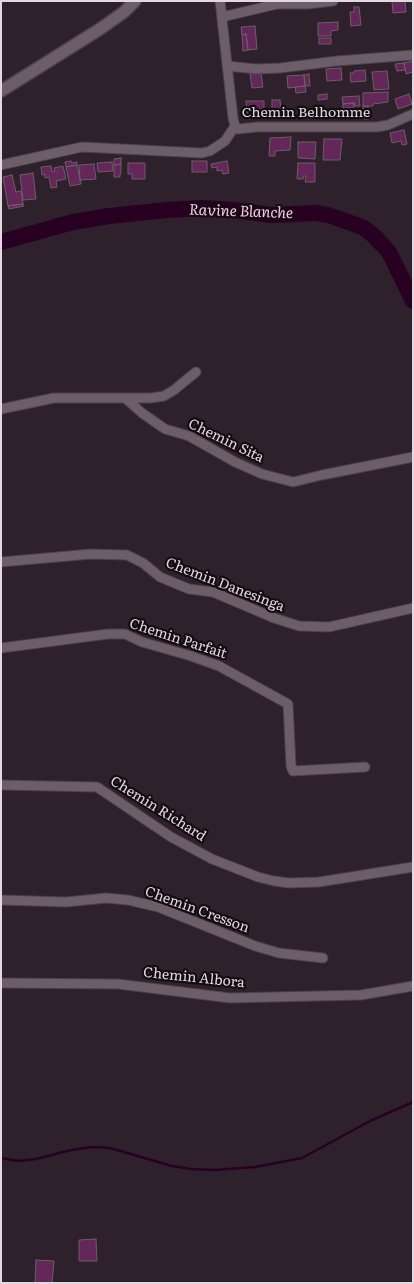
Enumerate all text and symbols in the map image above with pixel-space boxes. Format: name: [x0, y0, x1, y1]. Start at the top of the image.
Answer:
street label: Chemin Belhomme: [242, 105, 370, 121]
water label: Ravine Blanche: [189, 201, 293, 223]
street label: Chemin Sita: [185, 415, 267, 467]
street label: Chemin Danesinga: [163, 555, 287, 615]
street label: Chemin Parfait: [127, 615, 229, 663]
street label: Chemin Richard: [107, 773, 209, 845]
street label: Chemin Cresson: [143, 883, 251, 937]
street label: Chemin Albora: [142, 964, 246, 992]

